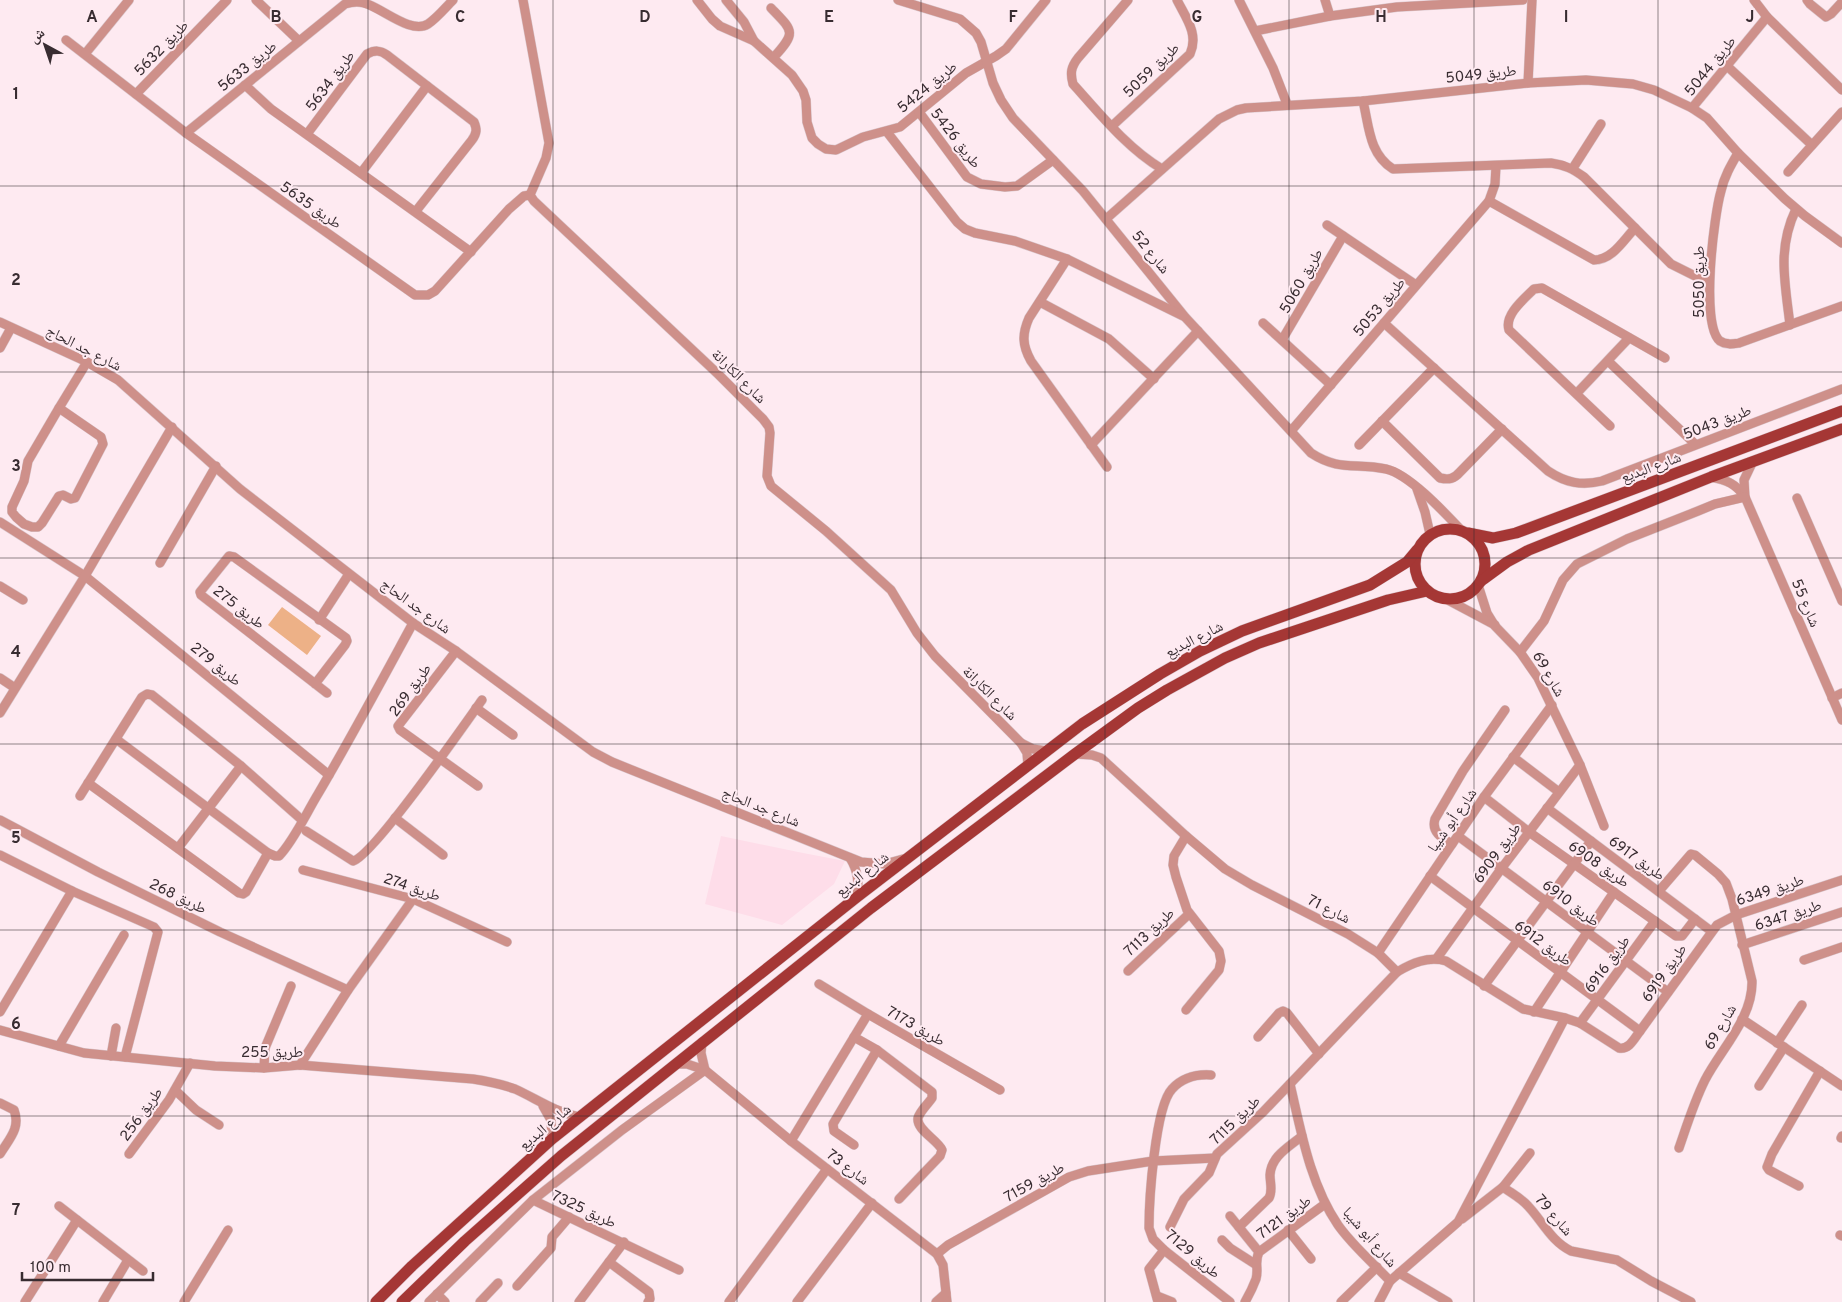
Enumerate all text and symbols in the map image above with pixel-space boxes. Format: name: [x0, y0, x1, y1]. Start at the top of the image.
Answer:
text: A: [86, 8, 98, 28]
text: B: [270, 8, 282, 28]
text: C: [455, 8, 465, 28]
text: D: [639, 8, 651, 28]
text: E: [824, 8, 834, 28]
text: F: [1008, 8, 1018, 28]
text: G: [1192, 8, 1202, 28]
text: H: [1375, 8, 1387, 28]
text: I: [1564, 8, 1568, 28]
text: J: [1746, 8, 1754, 28]
street label: طريق 5632: [131, 17, 193, 81]
north arrow: [20, 20, 70, 70]
text: ش: [26, 25, 49, 47]
street label: طريق 5044: [1681, 33, 1741, 101]
street label: طريق 5633: [215, 38, 281, 97]
street label: طريق 5059: [1120, 39, 1184, 103]
street label: طريق 5634: [302, 48, 360, 116]
street label: طريق 5424: [894, 58, 962, 118]
street label: طريق 5049: [1445, 62, 1518, 89]
text: 1: [13, 85, 19, 105]
street label: طريق 5426: [925, 105, 984, 173]
street label: طريق 5635: [276, 178, 345, 234]
street label: شارع 52: [1127, 227, 1173, 279]
street label: طريق 5060: [1276, 246, 1329, 318]
street label: طريق 5050: [1691, 246, 1710, 318]
text: 2: [11, 271, 21, 291]
street label: طريق 5053: [1350, 274, 1410, 341]
street label: شارع جد الحاج: [42, 322, 124, 377]
street label: شارع الكارانة: [707, 346, 769, 409]
street label: طريق 5043: [1681, 402, 1754, 445]
street label: شارع البديع: [1619, 449, 1684, 488]
text: 3: [11, 457, 21, 477]
street label: شارع جد الحاج: [376, 575, 454, 639]
street label: شارع 55: [1786, 577, 1823, 631]
street label: طريق 275: [208, 582, 268, 634]
street label: شارع البديع: [1162, 618, 1227, 663]
street label: طريق 279: [186, 639, 244, 692]
text: 4: [11, 643, 21, 663]
street label: شارع 69: [1527, 649, 1568, 701]
street label: طريق 269: [386, 661, 437, 721]
street label: شارع الكارانة: [958, 663, 1020, 726]
street label: شارع جد الحاج: [719, 784, 802, 833]
street label: شارع أبو شيبا: [1424, 785, 1482, 857]
street label: طريق 6909: [1470, 820, 1527, 888]
text: 5: [11, 829, 21, 849]
street label: طريق 6917: [1604, 832, 1668, 886]
street label: طريق 6908: [1564, 837, 1632, 893]
street label: شارع البديع: [832, 848, 894, 902]
street label: طريق 274: [381, 870, 443, 907]
street label: طريق 6349: [1734, 872, 1807, 911]
street label: طريق 268: [146, 875, 209, 919]
street label: طريق 6910: [1538, 876, 1603, 932]
street label: شارع 71: [1304, 891, 1353, 929]
street label: طريق 6347: [1753, 897, 1824, 936]
street label: طريق 7113: [1121, 905, 1179, 961]
street label: طريق 6912: [1510, 917, 1575, 971]
street label: طريق 6916: [1581, 932, 1635, 997]
street label: طريق 6919: [1638, 941, 1692, 1006]
street label: شارع 69: [1701, 1001, 1742, 1054]
street label: طريق 7173: [883, 1003, 948, 1052]
text: 6: [11, 1015, 21, 1035]
street label: طريق 255: [241, 1044, 303, 1063]
street label: طريق 256: [116, 1084, 168, 1145]
street label: طريق 7115: [1207, 1092, 1265, 1150]
street label: شارع البديع: [516, 1101, 576, 1156]
street label: شارع 73: [822, 1146, 872, 1191]
street label: طريق 7159: [1001, 1159, 1068, 1208]
street label: طريق 7325: [548, 1187, 619, 1234]
street label: شارع 79: [1530, 1191, 1576, 1241]
street label: طريق 7121: [1254, 1192, 1316, 1244]
text: 7: [12, 1201, 20, 1221]
street label: شارع أبو شيبا: [1338, 1203, 1401, 1272]
street label: طريق 7129: [1161, 1227, 1224, 1284]
scale bar: [22, 1250, 154, 1282]
text: 100 m: [30, 1259, 71, 1278]

